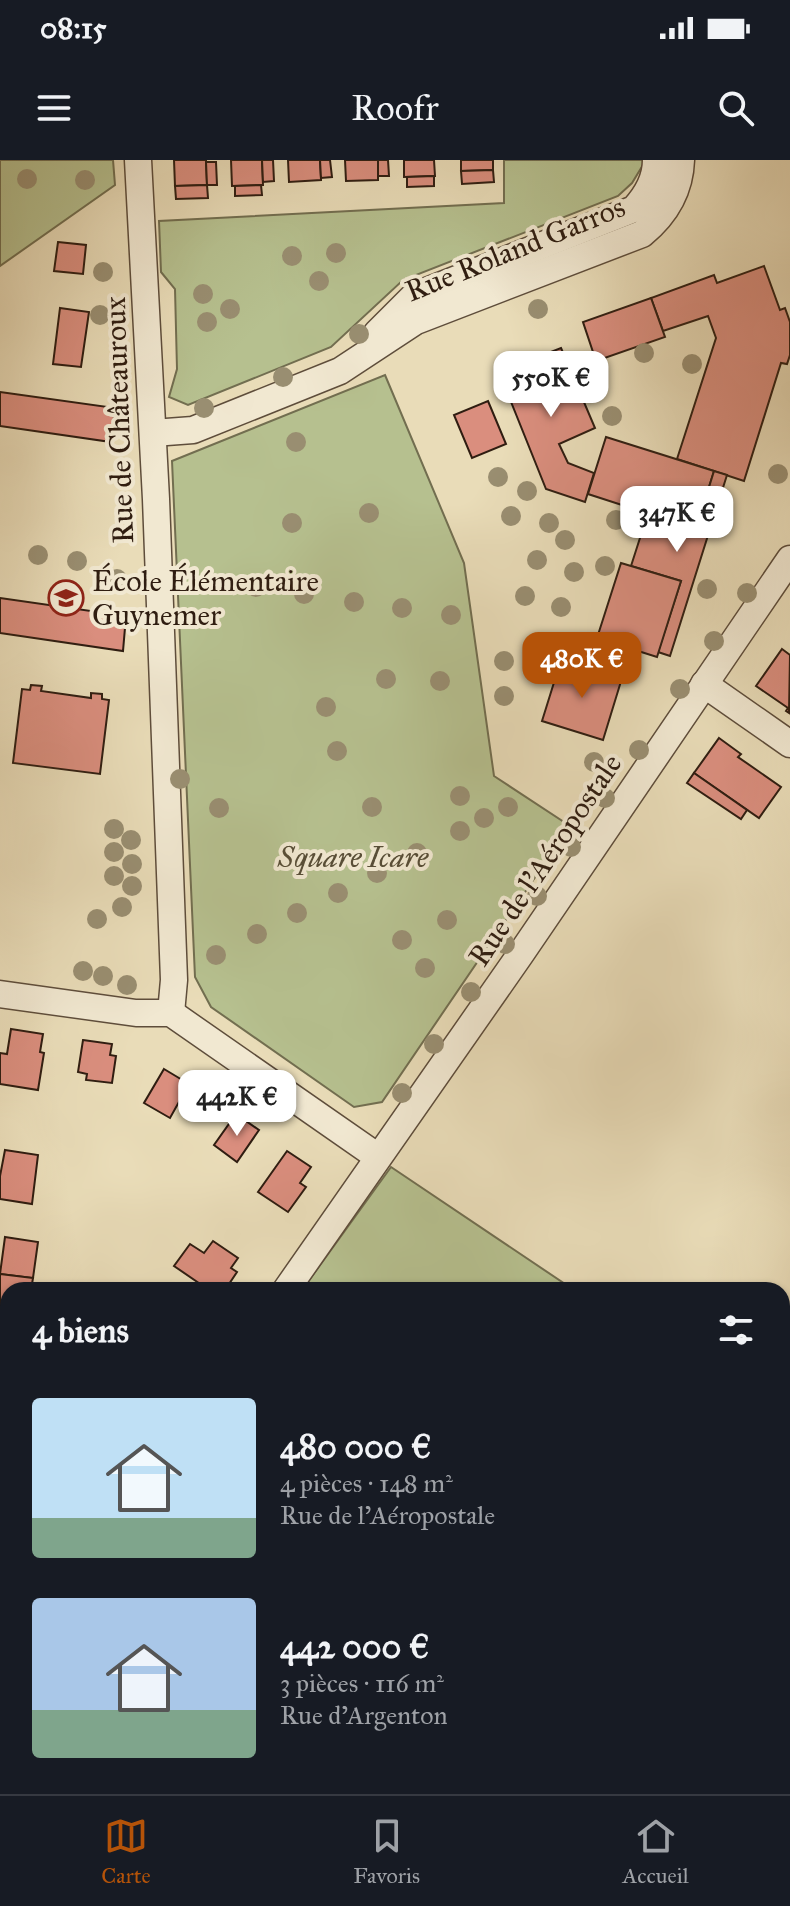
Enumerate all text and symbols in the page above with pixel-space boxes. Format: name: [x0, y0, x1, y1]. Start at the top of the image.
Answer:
text: 08:15: [40, 10, 107, 46]
icon: menu: [32, 86, 76, 130]
text: Roofr: [351, 86, 439, 130]
icon: search: [714, 86, 758, 130]
street label: Rue Roland Garros: [400, 189, 630, 309]
street label: Rue de Châteauroux: [97, 296, 141, 544]
pin: 550K €: [486, 351, 616, 419]
text: 550K €: [511, 361, 591, 393]
pin: 347K €: [612, 486, 742, 554]
text: 347K €: [638, 496, 716, 528]
place label: École Élémentaire Guynemer: [92, 562, 319, 633]
school or university icon: École Élémentaire Guynemer: [47, 579, 85, 617]
pin: 480K €: [517, 632, 647, 700]
text: 480K €: [540, 642, 624, 674]
street label: Rue de l'Aéropostale: [461, 747, 629, 973]
park label: Square Icare: [277, 839, 429, 875]
pin: 442K €: [172, 1070, 302, 1138]
text: 442K €: [196, 1080, 278, 1112]
icon: filters: [714, 1308, 758, 1352]
text: 4 biens: [32, 1310, 129, 1351]
text: 480 000 €: [280, 1426, 431, 1467]
icon: home: [96, 1430, 192, 1526]
text: 4 pièces · 148 m²: [280, 1467, 453, 1499]
text: Rue de l'Aéropostale: [280, 1499, 495, 1531]
text: 442 000 €: [280, 1626, 429, 1667]
icon: home: [96, 1630, 192, 1726]
text: 3 pièces · 116 m²: [280, 1667, 444, 1699]
text: Rue d'Argenton: [280, 1699, 448, 1731]
tab: Carte: [101, 1814, 151, 1889]
tab: Favoris: [353, 1814, 420, 1889]
tab: Accueil: [623, 1814, 689, 1889]

